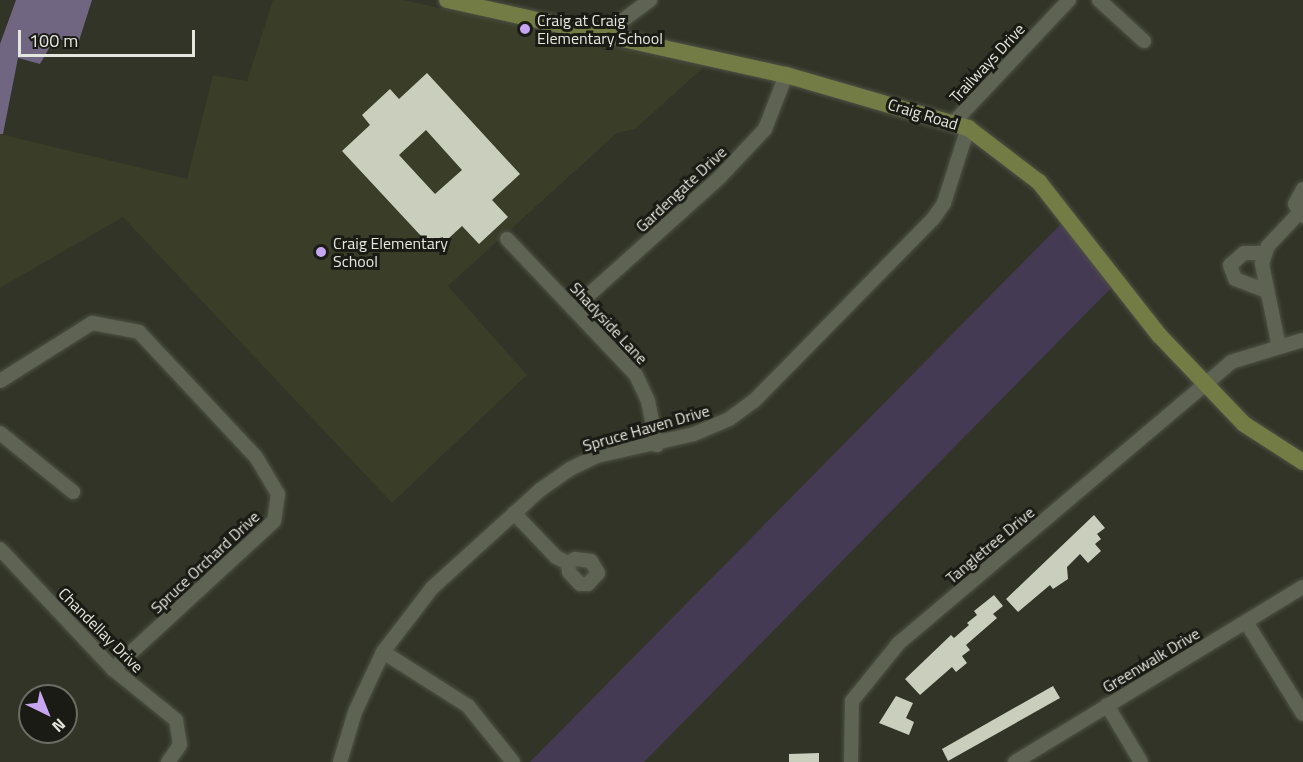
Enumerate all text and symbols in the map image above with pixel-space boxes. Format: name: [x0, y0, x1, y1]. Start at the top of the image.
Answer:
place label: Craig at Craig Elementary School: [537, 10, 663, 48]
scale bar: [21, 18, 198, 56]
street label: Trailways Drive: [945, 19, 1029, 107]
marker: Craig at Craig Elementary School: [518, 22, 532, 36]
text: 100 m: [29, 27, 78, 54]
street label: Craig Road: [886, 94, 960, 134]
street label: Gardengate Drive: [632, 142, 730, 236]
place label: Craig Elementary School: [333, 233, 448, 271]
marker: Craig Elementary School: [314, 245, 328, 259]
street label: Shadyside Lane: [566, 278, 652, 368]
street label: Spruce Haven Drive: [580, 401, 712, 455]
street label: Tangletree Drive: [942, 503, 1038, 587]
street label: Spruce Orchard Drive: [147, 507, 263, 617]
street label: Chandellay Drive: [55, 584, 147, 676]
street label: Greenwalk Drive: [1099, 623, 1203, 697]
north arrow: [18, 684, 78, 744]
text: N: [47, 713, 71, 738]

